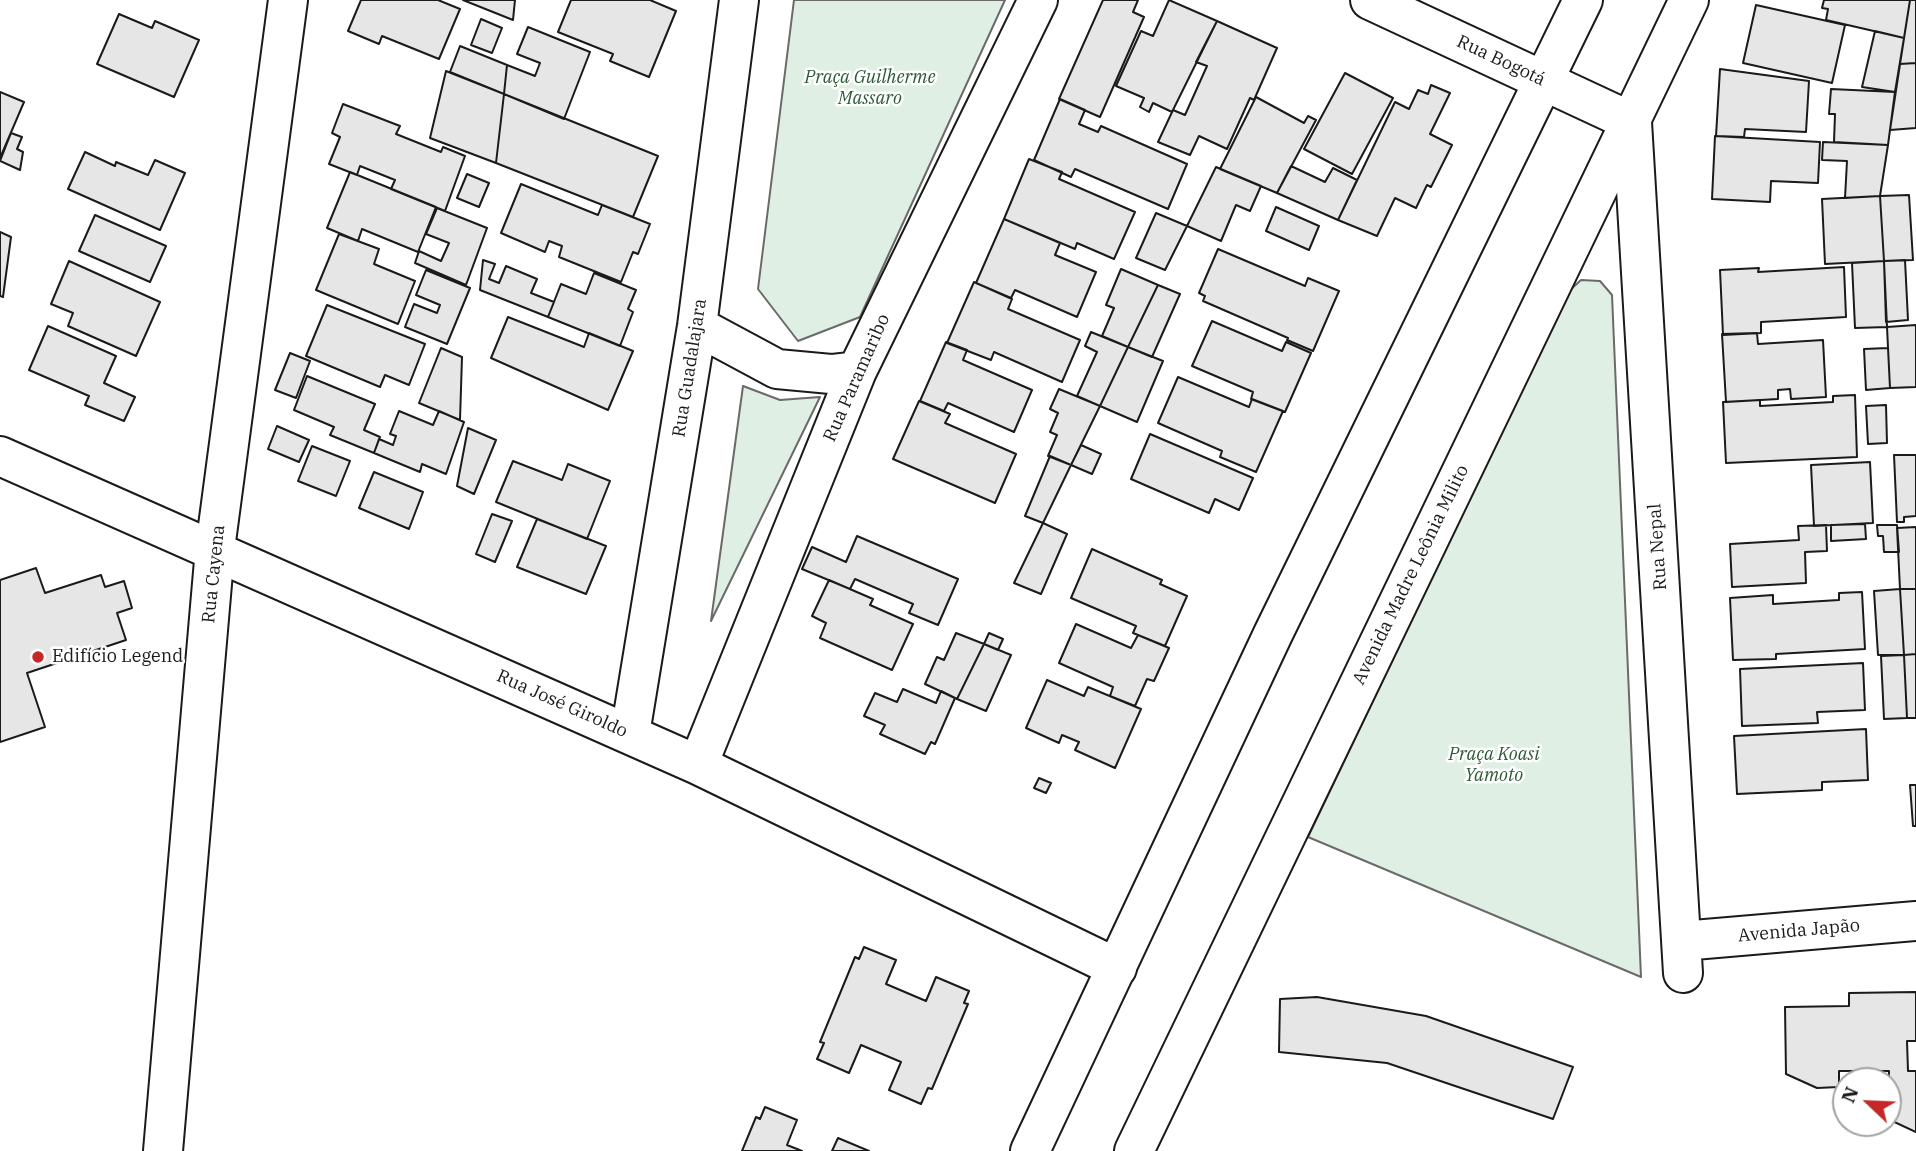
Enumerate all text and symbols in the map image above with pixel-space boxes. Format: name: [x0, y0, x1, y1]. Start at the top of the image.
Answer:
street label: Rua Bogotá: [1453, 31, 1549, 91]
park label: Praça Guilherme Massaro: [804, 67, 936, 110]
street label: Rua Guadalajara: [668, 297, 712, 439]
street label: Rua Paramaribo: [819, 311, 895, 445]
street label: Avenida Madre Leônia Milito: [1348, 462, 1474, 688]
street label: Rua Nepal: [1644, 503, 1672, 591]
street label: Rua Cayena: [198, 524, 230, 624]
place label: Edifício Legend: [52, 646, 183, 668]
marker: Edifício Legend: [30, 649, 46, 665]
street label: Rua José Giroldo: [493, 665, 631, 743]
park label: Praça Koasi Yamoto: [1448, 744, 1540, 786]
street label: Avenida Japão: [1737, 915, 1861, 947]
north arrow: [1832, 1067, 1902, 1137]
text: N: [1836, 1083, 1863, 1106]

